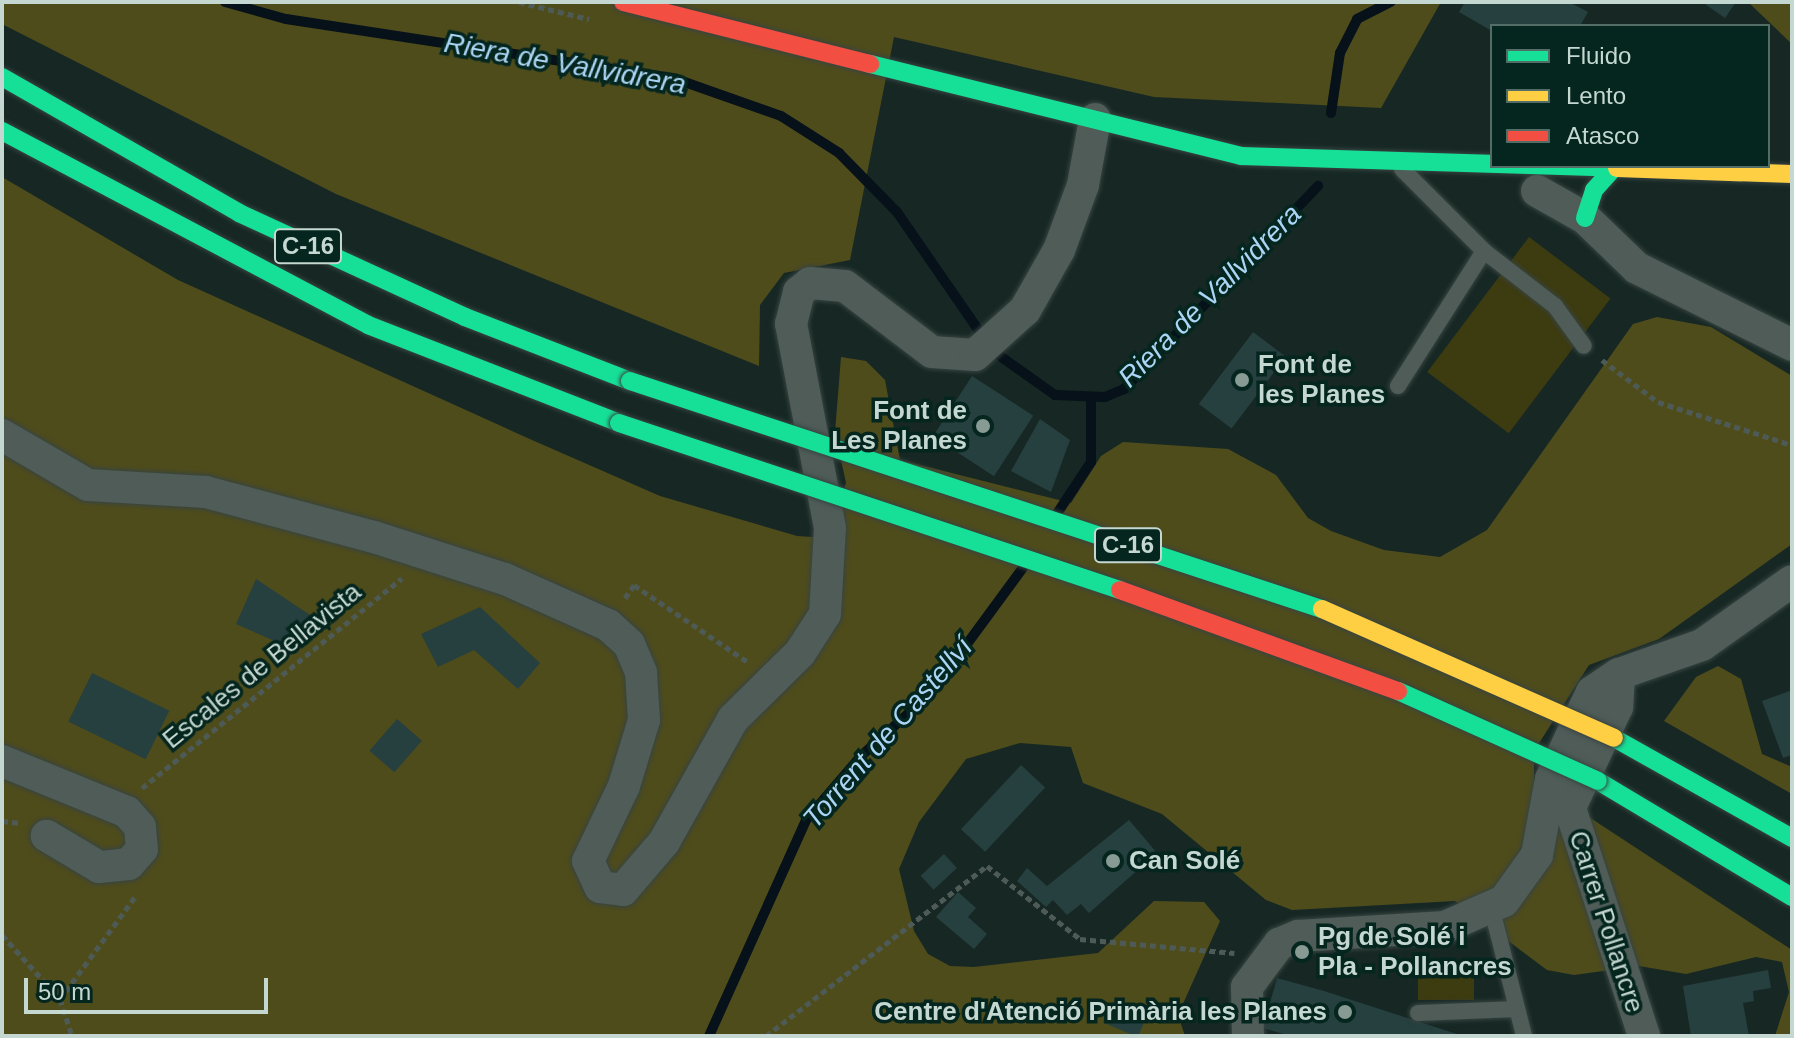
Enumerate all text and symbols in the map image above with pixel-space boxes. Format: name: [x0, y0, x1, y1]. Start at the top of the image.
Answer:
legend: [1490, 24, 1770, 168]
water label: Riera de Vallvidrera: [442, 26, 688, 102]
text: Fluido: [1566, 42, 1631, 69]
text: Lento: [1566, 82, 1626, 109]
text: Atasco: [1566, 122, 1639, 149]
water label: Riera de Vallvidrera: [1112, 198, 1308, 394]
road number: C-16: [272, 226, 344, 266]
place label: Font de les Planes: [1258, 349, 1385, 410]
marker: Font de les Planes: [1233, 371, 1251, 389]
place label: Font de Les Planes: [831, 395, 967, 456]
marker: Font de Les Planes: [974, 417, 992, 435]
road number: C-16: [1092, 525, 1164, 565]
street label: Escales de Bellavista: [157, 577, 367, 755]
water label: Torrent de Castellví: [796, 631, 980, 835]
street label: Carrer Pollancre: [1562, 827, 1650, 1017]
place label: Can Solé: [1129, 845, 1240, 877]
marker: Can Solé: [1104, 852, 1122, 870]
place label: Pg de Solé i Pla - Pollancres: [1318, 921, 1512, 982]
marker: Pg de Solé i Pla - Pollancres: [1293, 943, 1311, 961]
scale bar: [28, 962, 272, 1012]
text: 50 m: [38, 978, 91, 1005]
place label: Centre d'Atenció Primària les Planes: [874, 996, 1327, 1028]
marker: Centre d'Atenció Primària les Planes: [1334, 1001, 1356, 1023]

